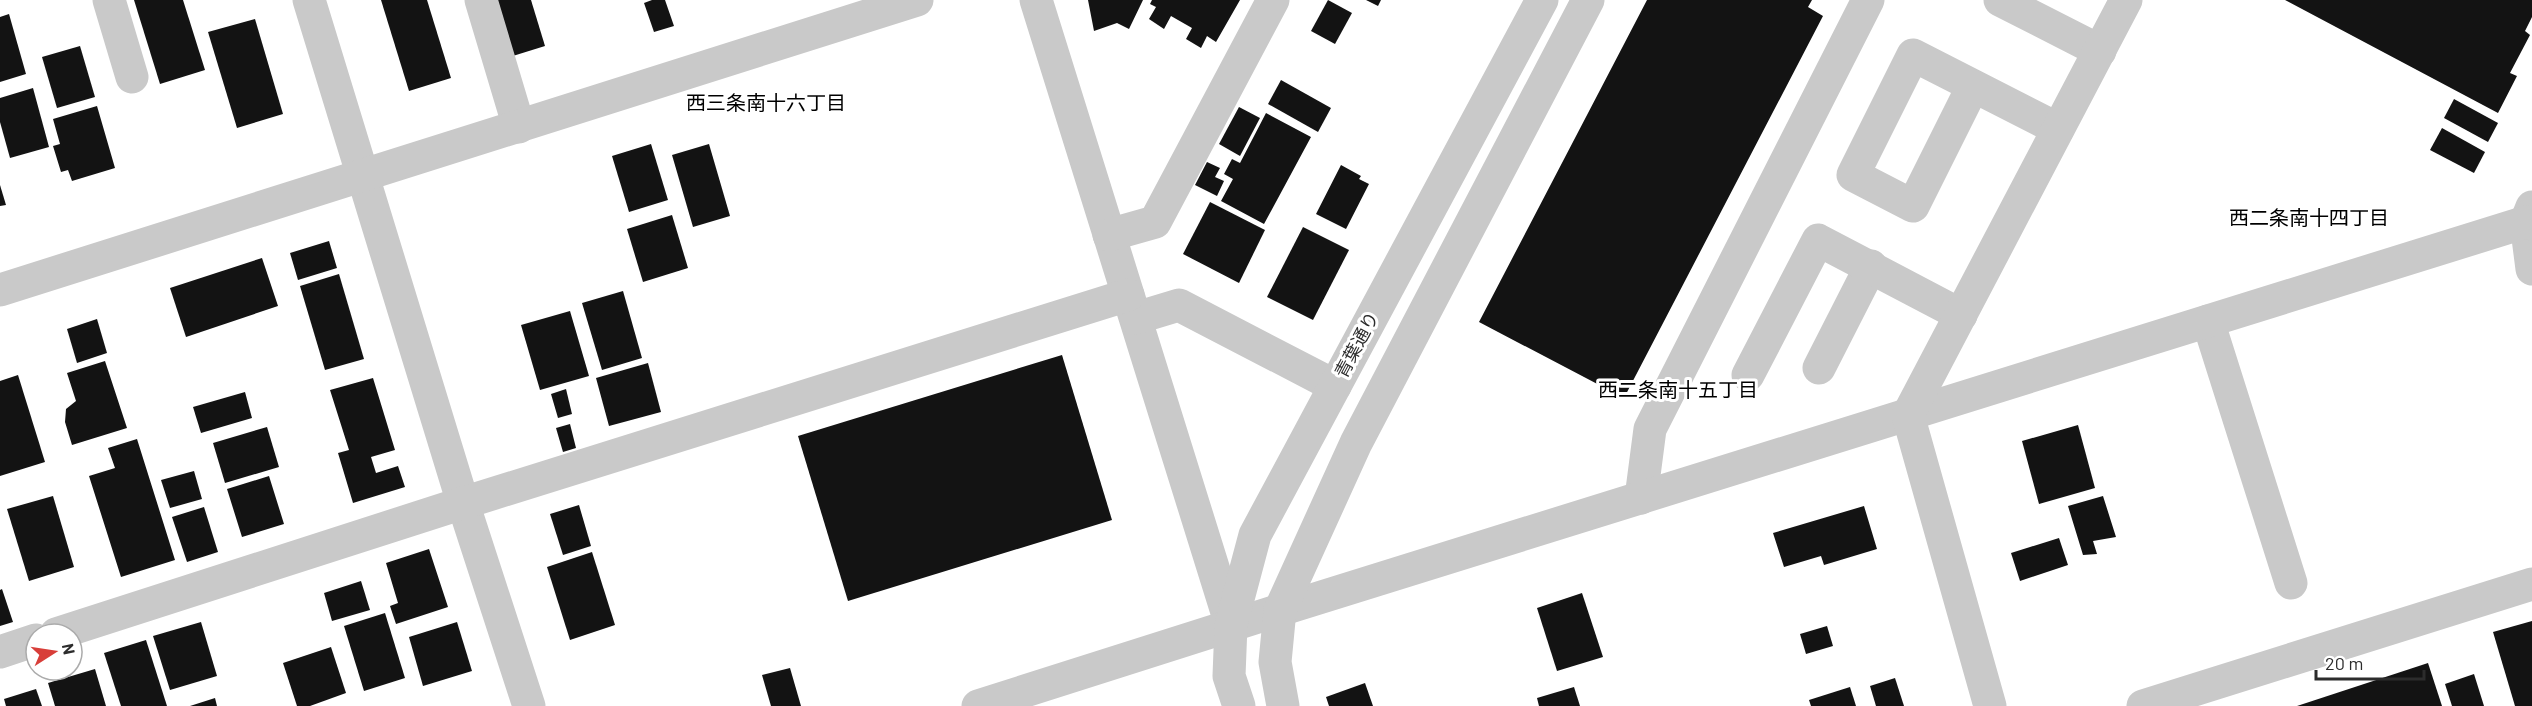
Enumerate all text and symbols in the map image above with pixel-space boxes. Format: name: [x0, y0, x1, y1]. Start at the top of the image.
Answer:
district label: 西三条南十六丁目: [686, 90, 846, 114]
district label: 西二条南十四丁目: [2229, 205, 2389, 229]
street label: 青葉通り: [1330, 308, 1383, 381]
district label: 西二条南十五丁目: [1598, 377, 1758, 401]
north arrow: [24, 622, 84, 682]
text: N: [59, 642, 80, 656]
scale bar: [2316, 643, 2424, 681]
text: 20 m: [2325, 652, 2363, 674]

